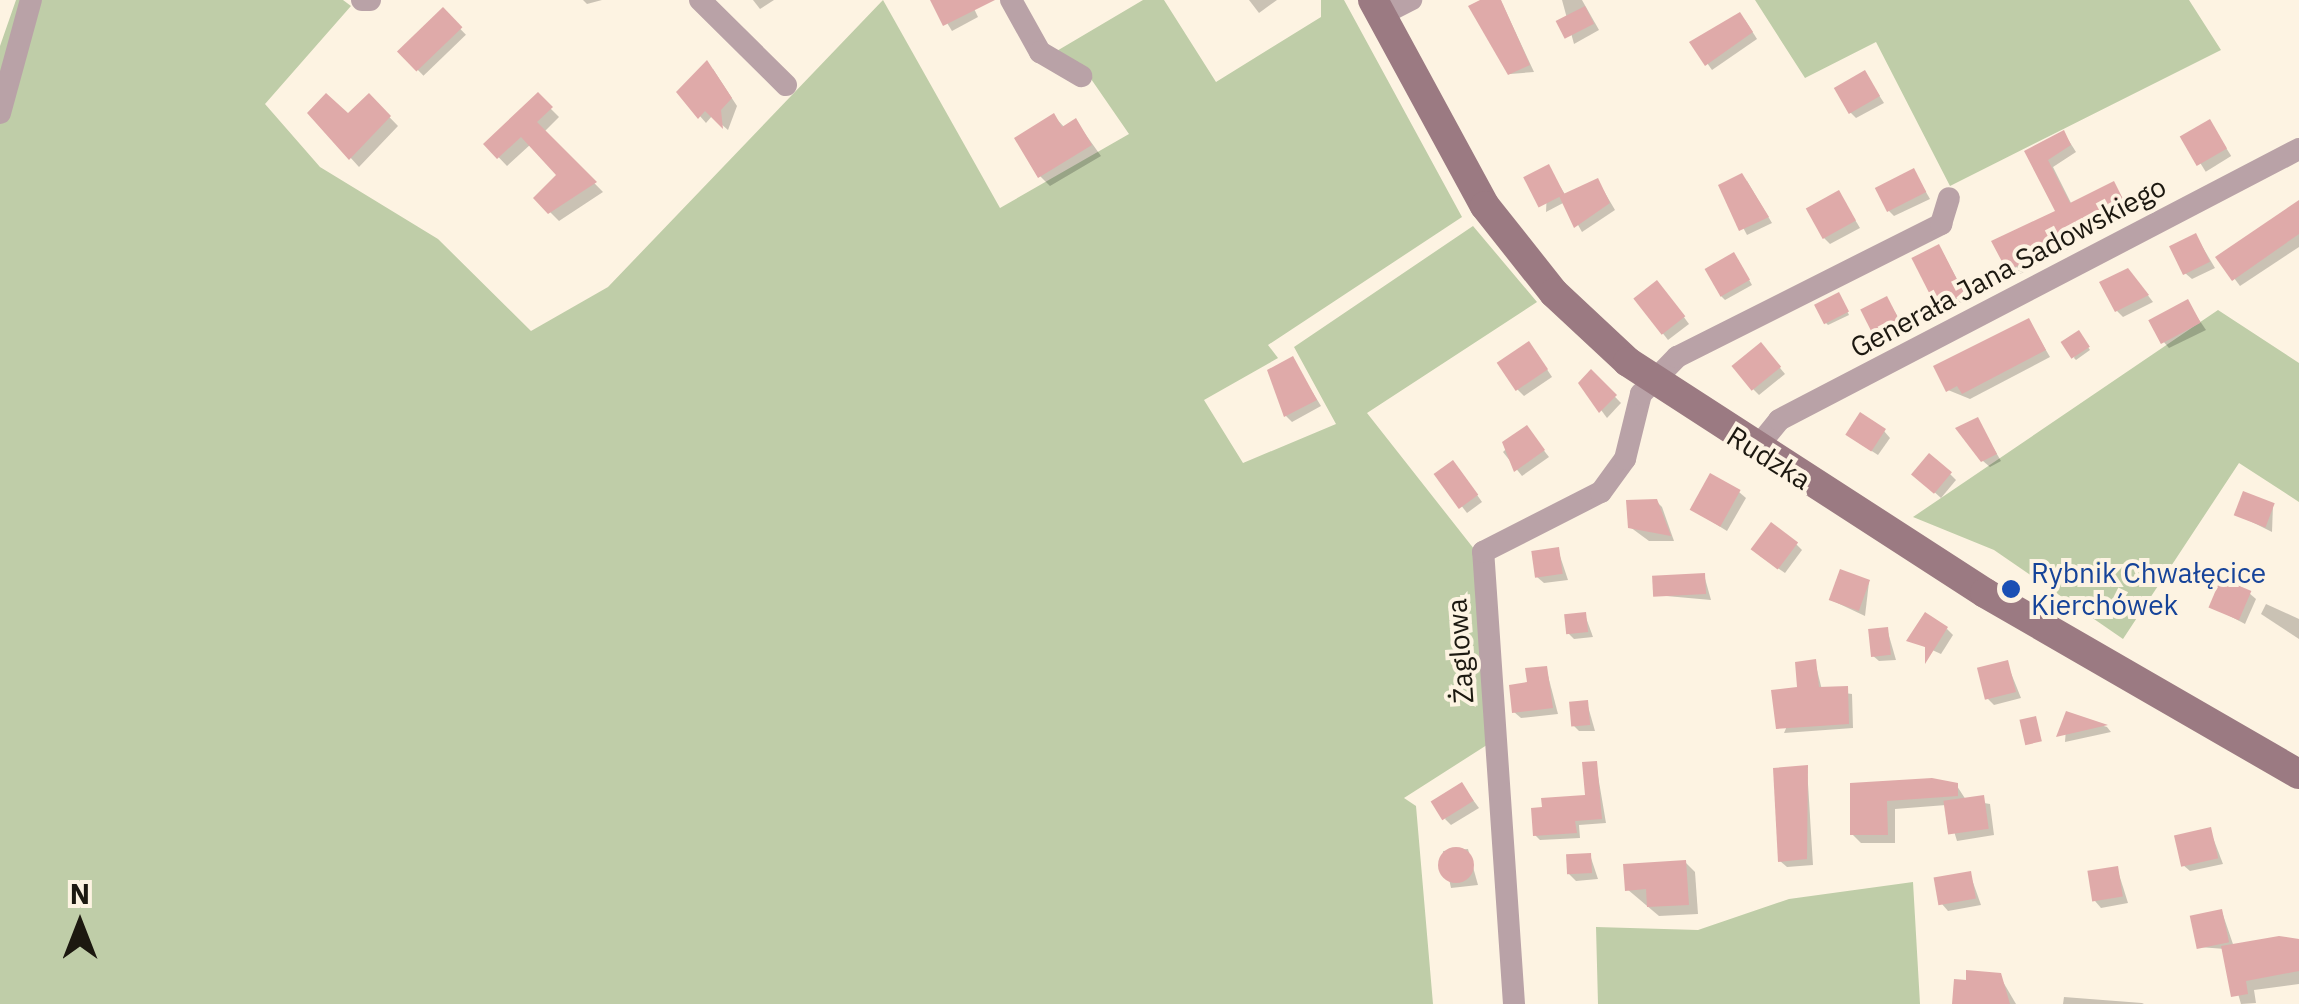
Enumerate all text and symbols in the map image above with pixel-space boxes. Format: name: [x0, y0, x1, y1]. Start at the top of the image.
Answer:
street label: Generała Jana Sadowskiego: [1844, 169, 2172, 365]
street label: Rudzka: [1721, 419, 1817, 497]
place label: Rybnik Chwałęcice Kierchówek: [2031, 556, 2266, 622]
marker: Rybnik Chwałęcice Kierchówek: [2000, 578, 2022, 600]
street label: Żaglowa: [1440, 597, 1480, 705]
north arrow: [30, 874, 130, 974]
text: N: [70, 875, 90, 912]

